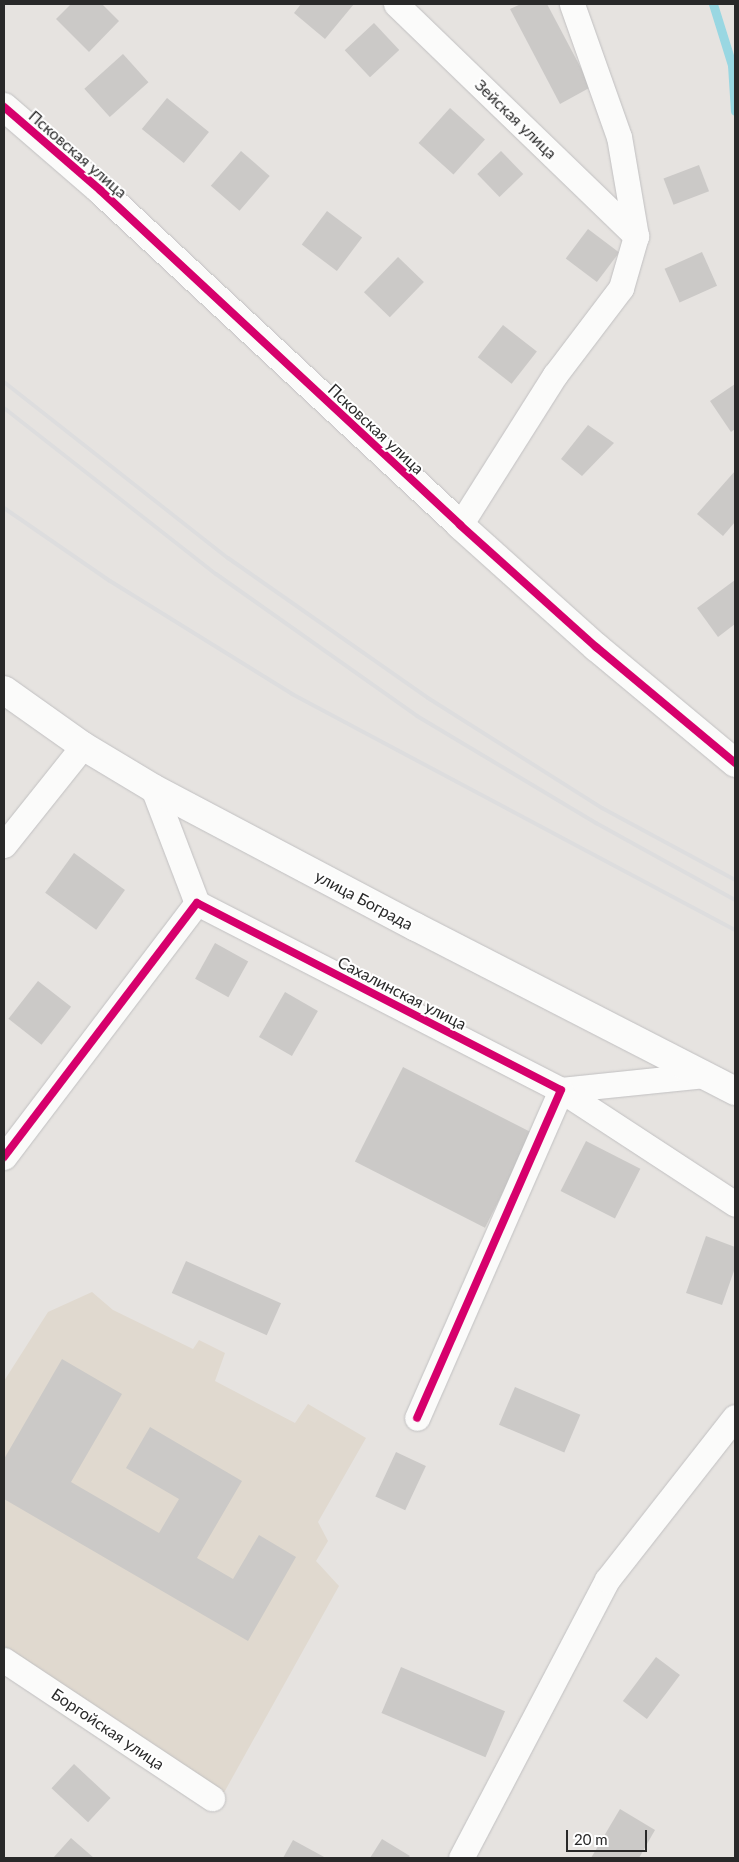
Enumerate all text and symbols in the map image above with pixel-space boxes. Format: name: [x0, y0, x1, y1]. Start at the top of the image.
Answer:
street label: Зейская улица: [471, 75, 561, 163]
street label: Псковская улица: [25, 106, 131, 202]
street label: Псковская улица: [324, 380, 428, 478]
street label: улица Бограда: [312, 866, 416, 934]
street label: Сахалинская улица: [335, 952, 469, 1034]
street label: Боргойская улица: [48, 1684, 168, 1774]
scale bar: [569, 1820, 650, 1852]
text: 20 m: [574, 1830, 608, 1848]

